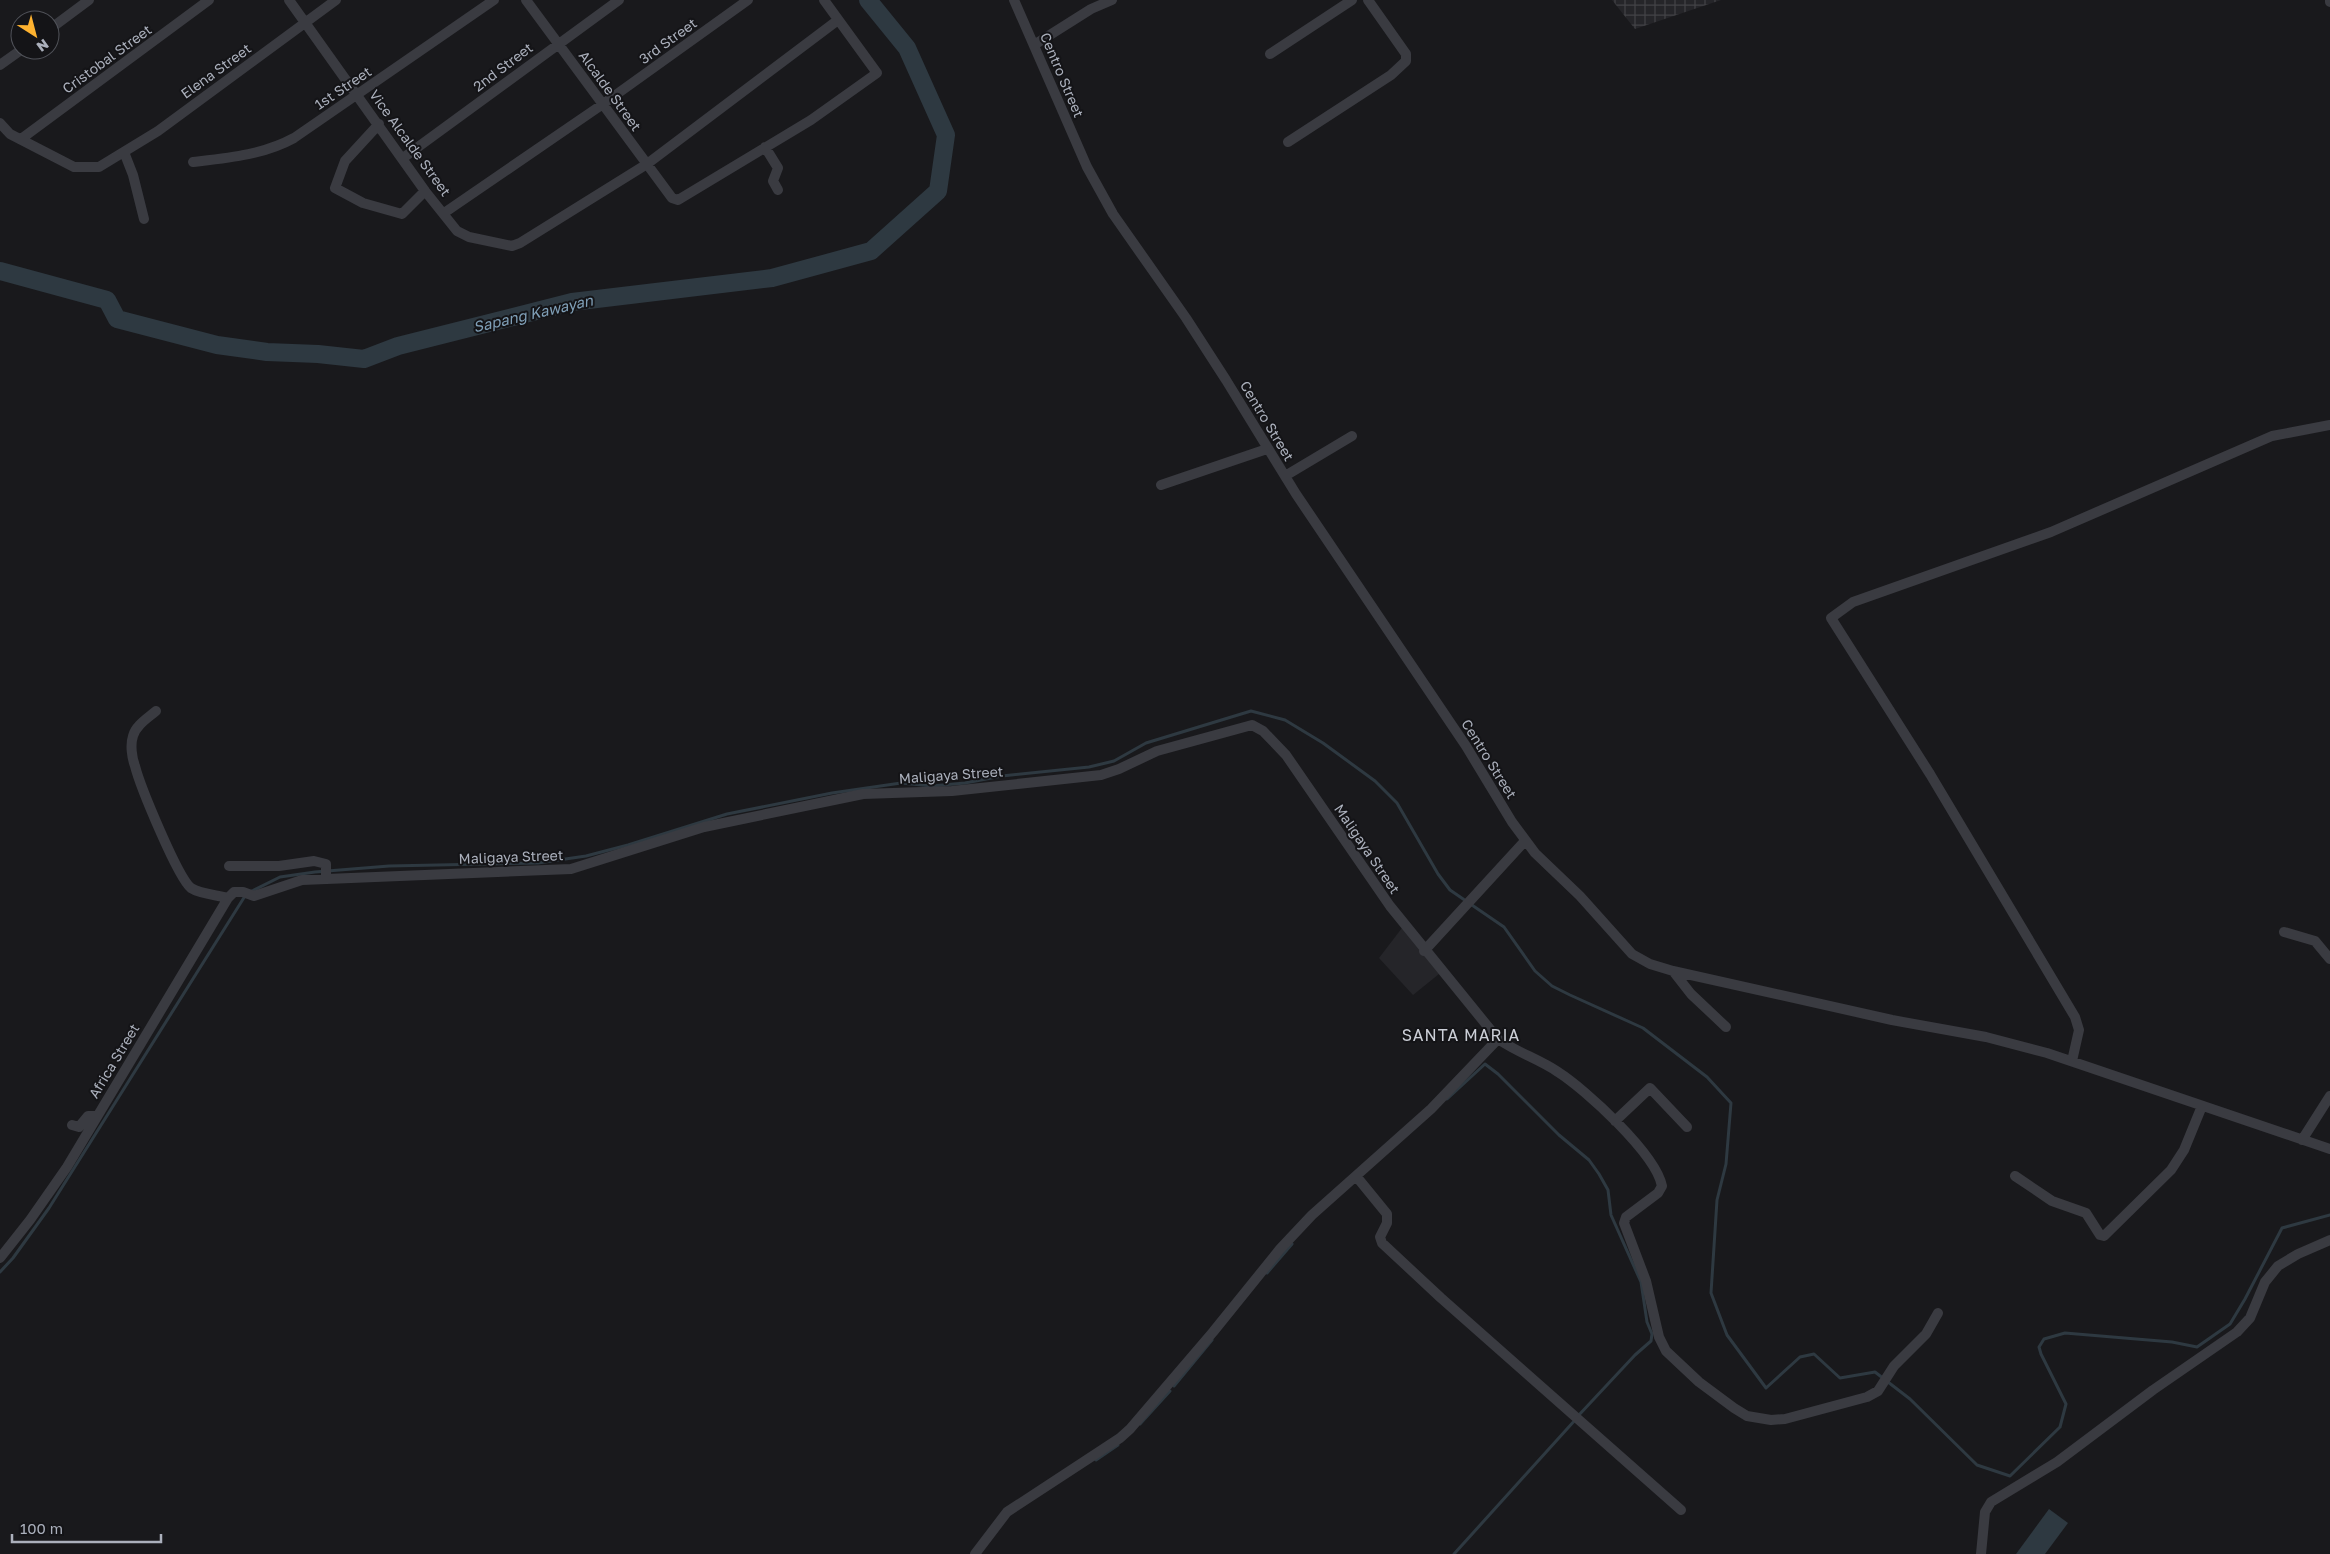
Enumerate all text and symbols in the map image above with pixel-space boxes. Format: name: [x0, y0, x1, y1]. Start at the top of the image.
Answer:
north arrow: [10, 10, 60, 60]
street label: 3rd Street: [636, 14, 700, 67]
street label: Cristobal Street: [59, 21, 155, 97]
street label: Centro Street: [1037, 30, 1088, 120]
text: N: [34, 36, 52, 56]
street label: Elena Street: [177, 39, 254, 102]
street label: 2nd Street: [470, 39, 536, 95]
street label: Alcalde Street: [576, 47, 645, 134]
street label: 1st Street: [311, 62, 374, 113]
street label: Vice Alcalde Street: [366, 86, 455, 199]
water label: Sapang Kawayan: [471, 290, 595, 337]
street label: Centro Street: [1237, 378, 1298, 464]
street label: Centro Street: [1458, 716, 1521, 802]
street label: Maligaya Street: [898, 762, 1004, 787]
street label: Maligaya Street: [1331, 801, 1404, 897]
street label: Maligaya Street: [458, 846, 564, 867]
street label: Africa Street: [85, 1020, 142, 1101]
district label: SANTA MARIA: [1402, 1025, 1520, 1045]
scale bar: [12, 1512, 161, 1544]
text: 100 m: [20, 1519, 63, 1537]

